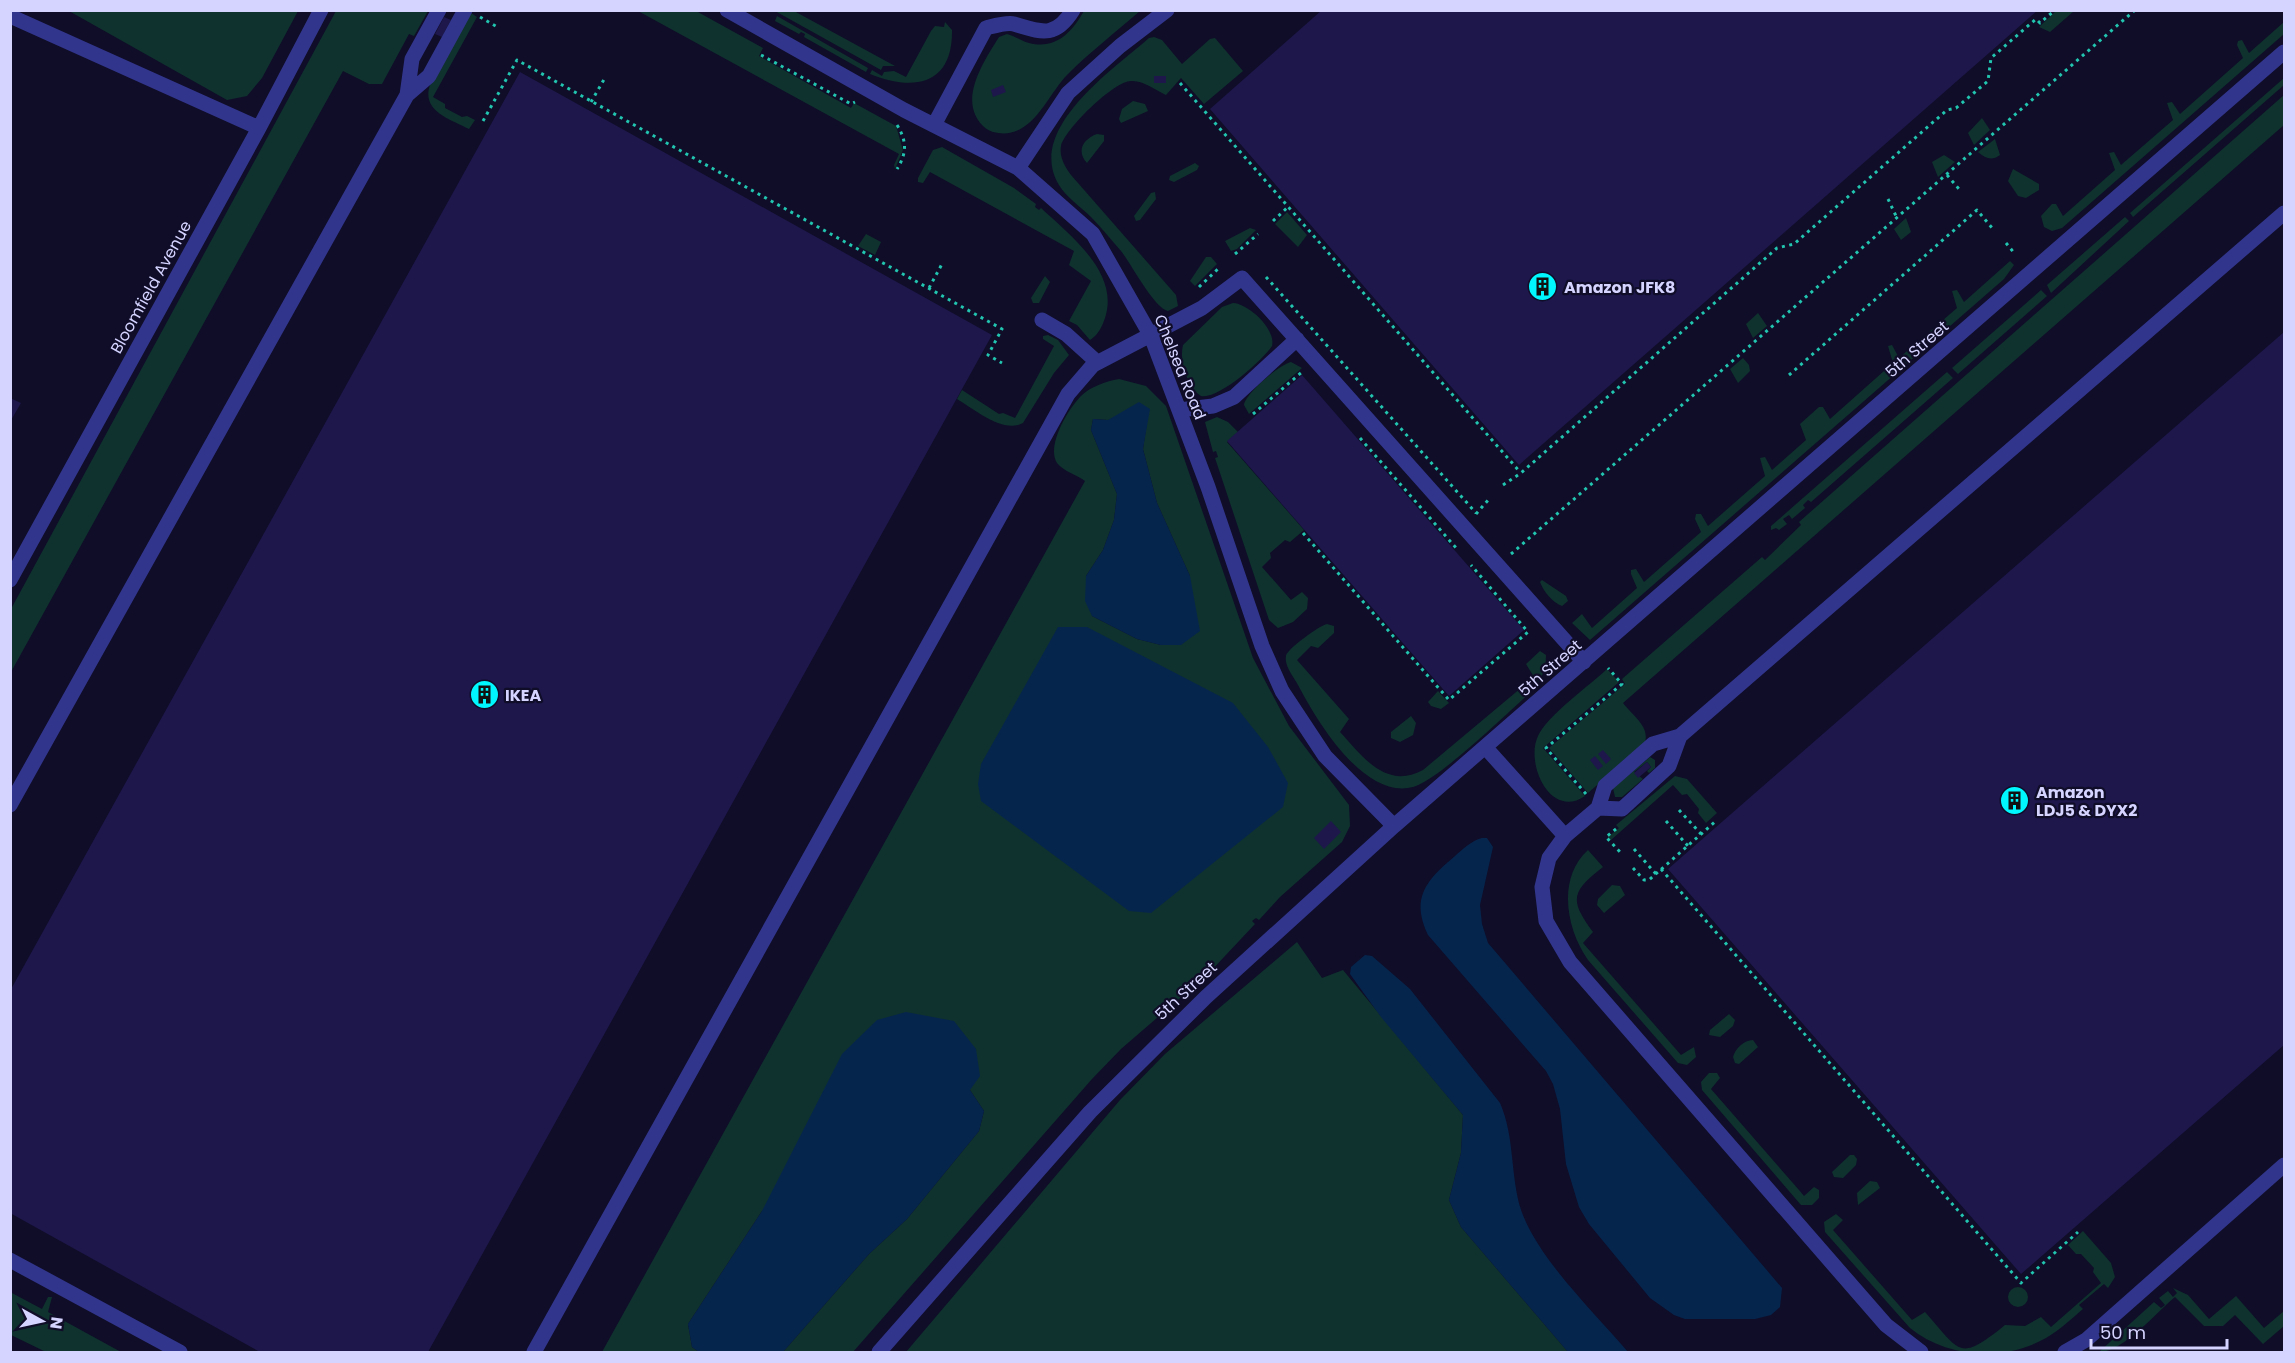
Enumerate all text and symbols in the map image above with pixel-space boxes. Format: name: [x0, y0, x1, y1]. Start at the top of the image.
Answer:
street label: Bloomfield Avenue: [105, 216, 197, 358]
building icon: Amazon JFK8: [1527, 271, 1559, 303]
place label: Amazon JFK8: [1564, 276, 1675, 299]
street label: Chelsea Road: [1148, 311, 1212, 423]
street label: 5th Street: [1880, 315, 1954, 383]
street label: 5th Street: [1513, 634, 1587, 702]
building icon: IKEA: [468, 679, 500, 711]
place label: IKEA: [505, 684, 542, 707]
place label: Amazon LDJ5 & DYX2: [2036, 781, 2137, 822]
building icon: Amazon LDJ5 & DYX2: [1999, 785, 2031, 817]
street label: 5th Street: [1150, 956, 1222, 1026]
north arrow: [12, 1291, 72, 1351]
scale bar: [2091, 1312, 2228, 1350]
text: N: [44, 1315, 69, 1331]
text: 50 m: [2100, 1320, 2146, 1345]

